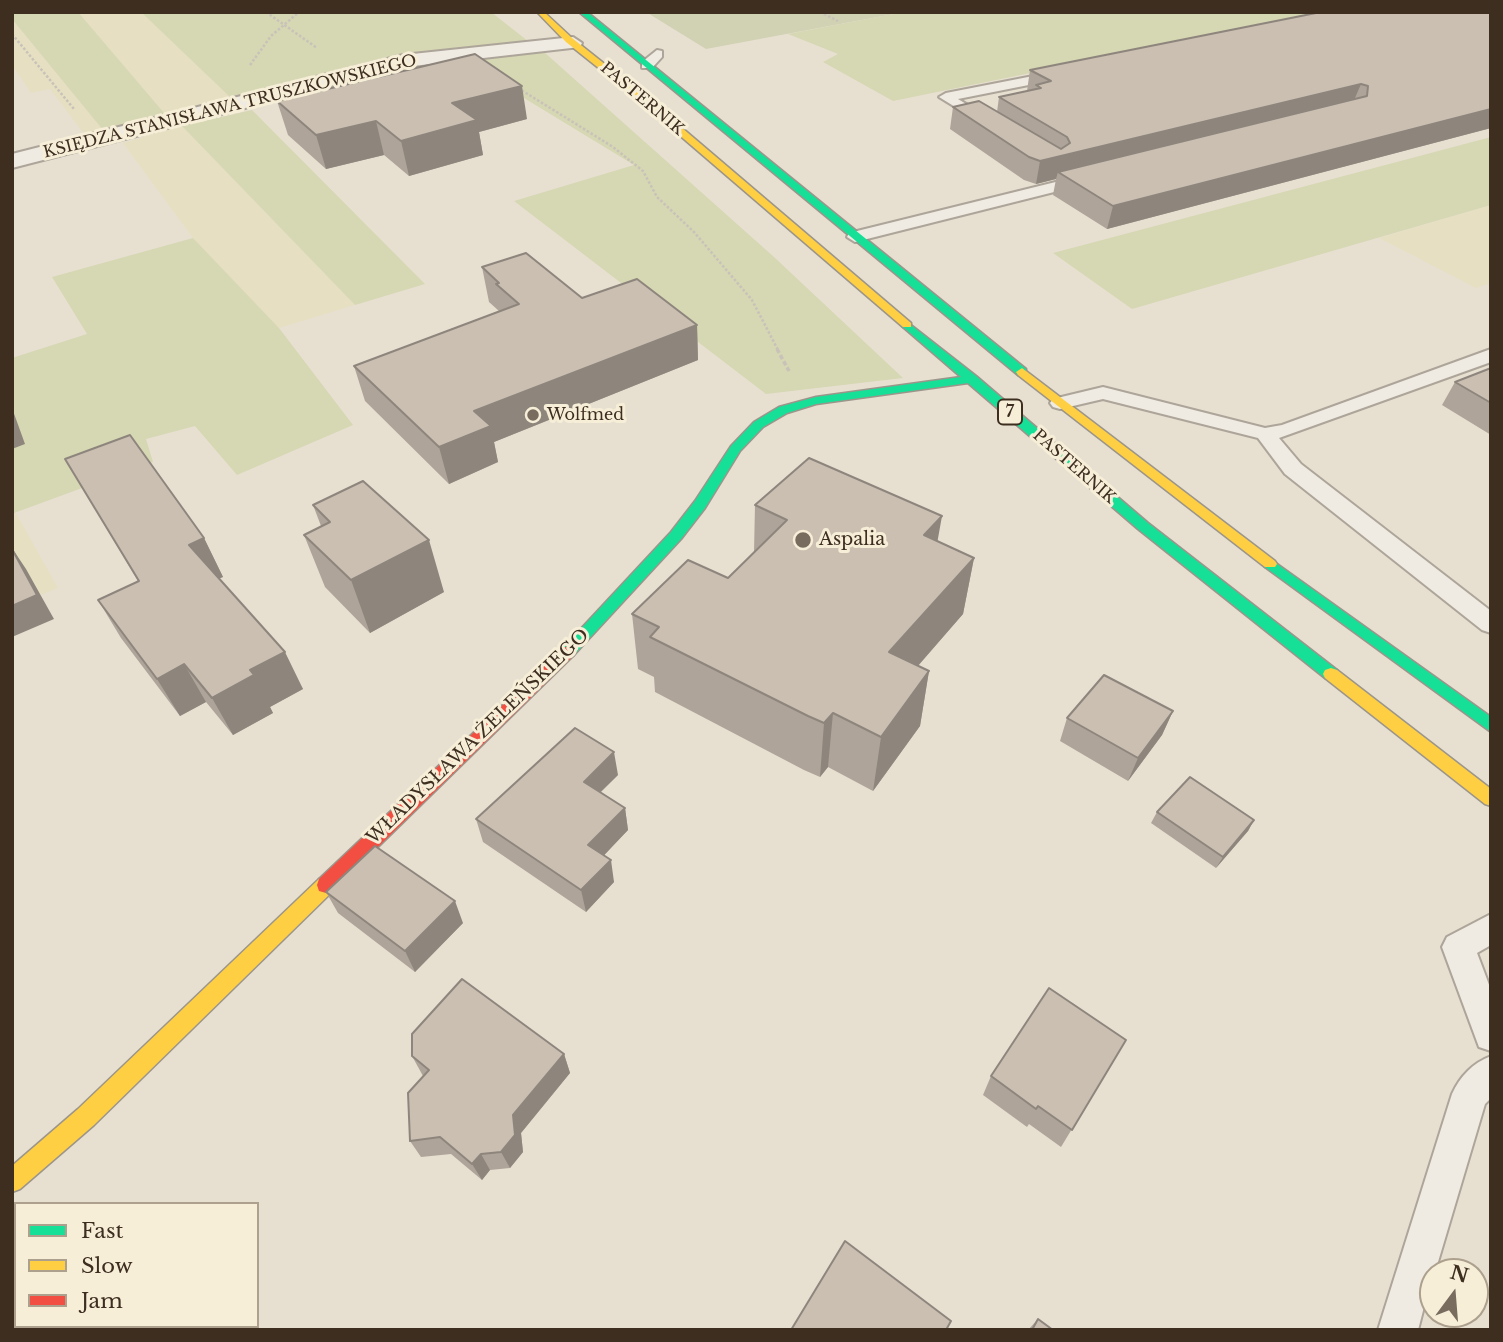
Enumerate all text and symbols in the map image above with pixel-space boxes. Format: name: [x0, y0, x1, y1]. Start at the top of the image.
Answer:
street label: KSIĘDZA STANISŁAWA TRUSZKOWSKIEGO: [41, 51, 419, 163]
street label: PASTERNIK: [596, 58, 688, 140]
road number: 7: [998, 400, 1022, 424]
place label: Wolfmed: [547, 405, 624, 425]
marker: Wolfmed: [525, 407, 541, 423]
street label: PASTERNIK: [1029, 426, 1119, 508]
place label: Aspalia: [819, 529, 885, 551]
marker: Aspalia: [793, 530, 813, 550]
street label: WŁADYSŁAWA ŻELEŃSKIEGO: [362, 625, 594, 849]
legend: [14, 1202, 259, 1328]
text: Fast: [81, 1218, 123, 1244]
text: Slow: [81, 1253, 133, 1279]
north arrow: [1419, 1258, 1489, 1328]
text: N: [1448, 1261, 1471, 1288]
text: Jam: [81, 1288, 123, 1314]

